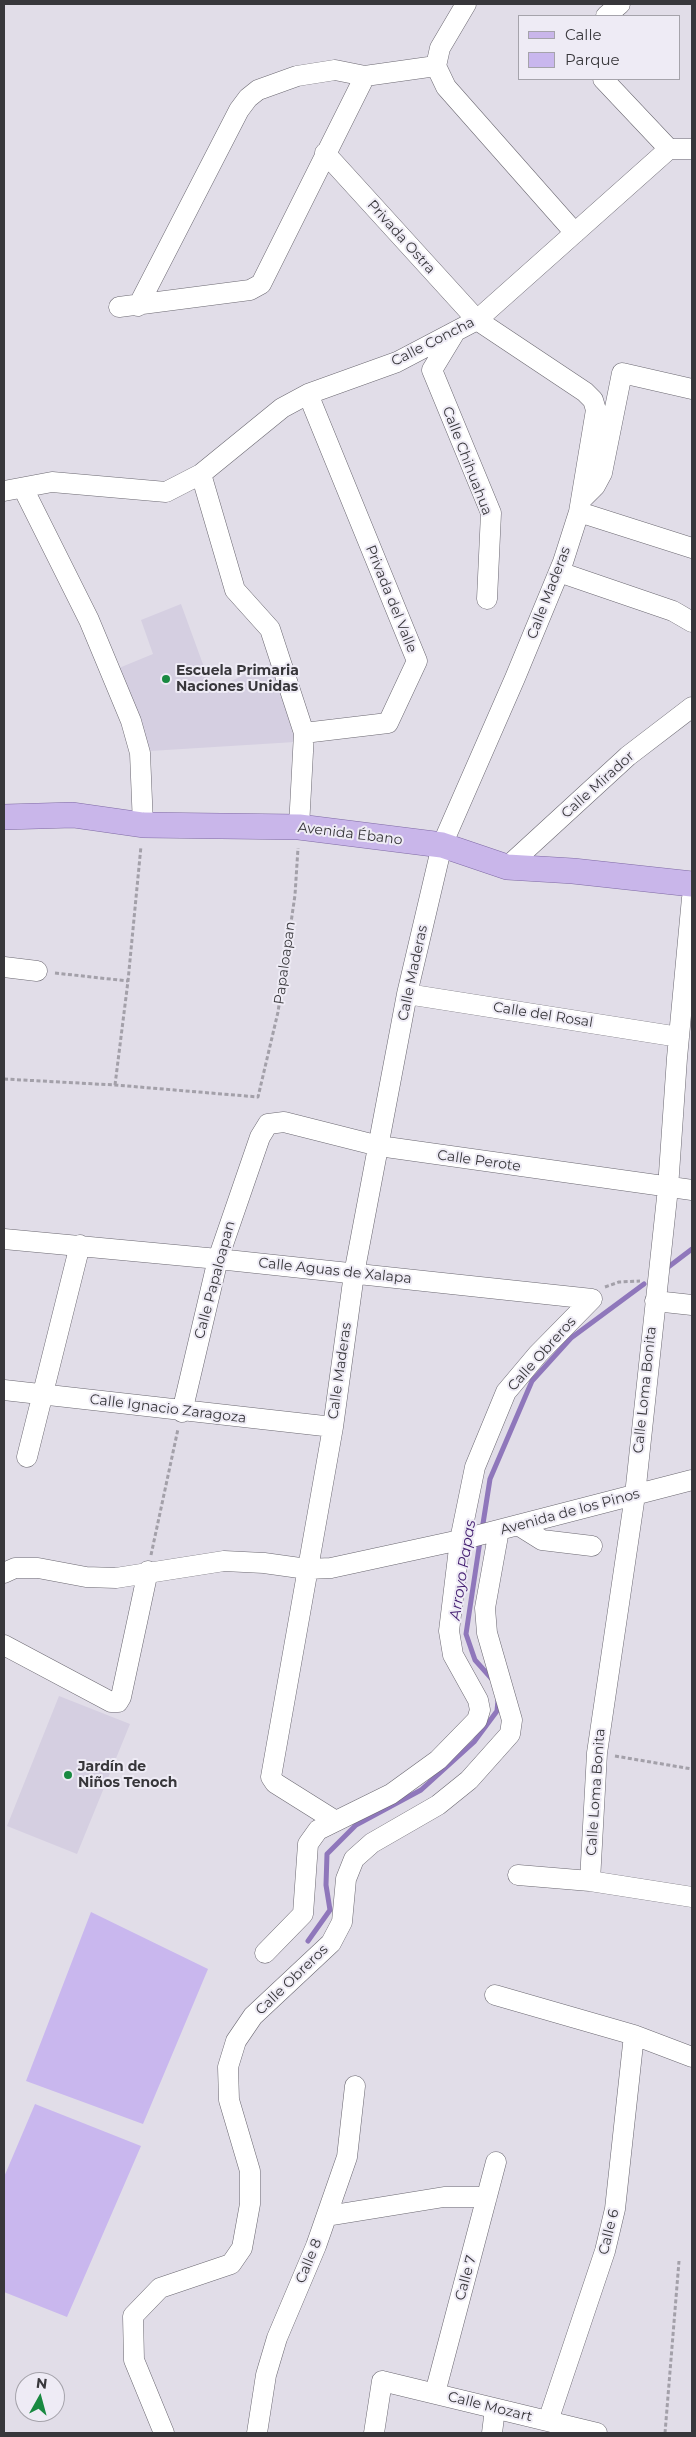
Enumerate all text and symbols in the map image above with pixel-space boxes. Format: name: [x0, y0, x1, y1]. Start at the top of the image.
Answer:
legend: [518, 15, 681, 80]
text: Calle: [565, 25, 602, 44]
text: Parque: [565, 50, 620, 69]
street label: Privada Ostra: [363, 197, 439, 277]
street label: Calle Concha: [389, 314, 477, 370]
street label: Calle Chihuahua: [439, 404, 495, 518]
street label: Privada del Valle: [362, 543, 420, 655]
street label: Calle Maderas: [524, 545, 574, 641]
place label: Escuela Primaria Naciones Unidas: [176, 663, 299, 696]
marker: Escuela Primaria Naciones Unidas: [160, 673, 172, 685]
street label: Calle Mirador: [558, 748, 638, 822]
street label: Avenida Ébano: [297, 819, 403, 849]
street label: Papaloapan: [271, 920, 299, 1006]
street label: Calle Maderas: [395, 924, 431, 1022]
street label: Calle del Rosal: [492, 999, 594, 1031]
street label: Calle Perote: [436, 1147, 522, 1175]
street label: Calle Papaloapan: [191, 1219, 239, 1341]
street label: Calle Aguas de Xalapa: [258, 1255, 412, 1287]
street label: Calle Obreros: [504, 1313, 580, 1395]
street label: Calle Maderas: [325, 1322, 355, 1420]
street label: Calle Loma Bonita: [630, 1326, 660, 1454]
street label: Calle Ignacio Zaragoza: [89, 1391, 247, 1427]
street label: Avenida de los Pinos: [498, 1485, 642, 1539]
water label: Arroyo Papas: [446, 1519, 480, 1621]
street label: Calle Loma Bonita: [583, 1728, 609, 1856]
place label: Jardín de Niños Tenoch: [78, 1759, 177, 1791]
marker: Jardín de Niños Tenoch: [62, 1769, 74, 1781]
street label: Calle Obreros: [252, 1941, 332, 2019]
street label: Calle 6: [595, 2208, 623, 2256]
street label: Calle 8: [292, 2236, 326, 2286]
street label: Calle 7: [452, 2254, 480, 2302]
north arrow: [15, 2372, 65, 2422]
text: N: [35, 2373, 48, 2393]
street label: Calle Mozart: [446, 2388, 534, 2426]

